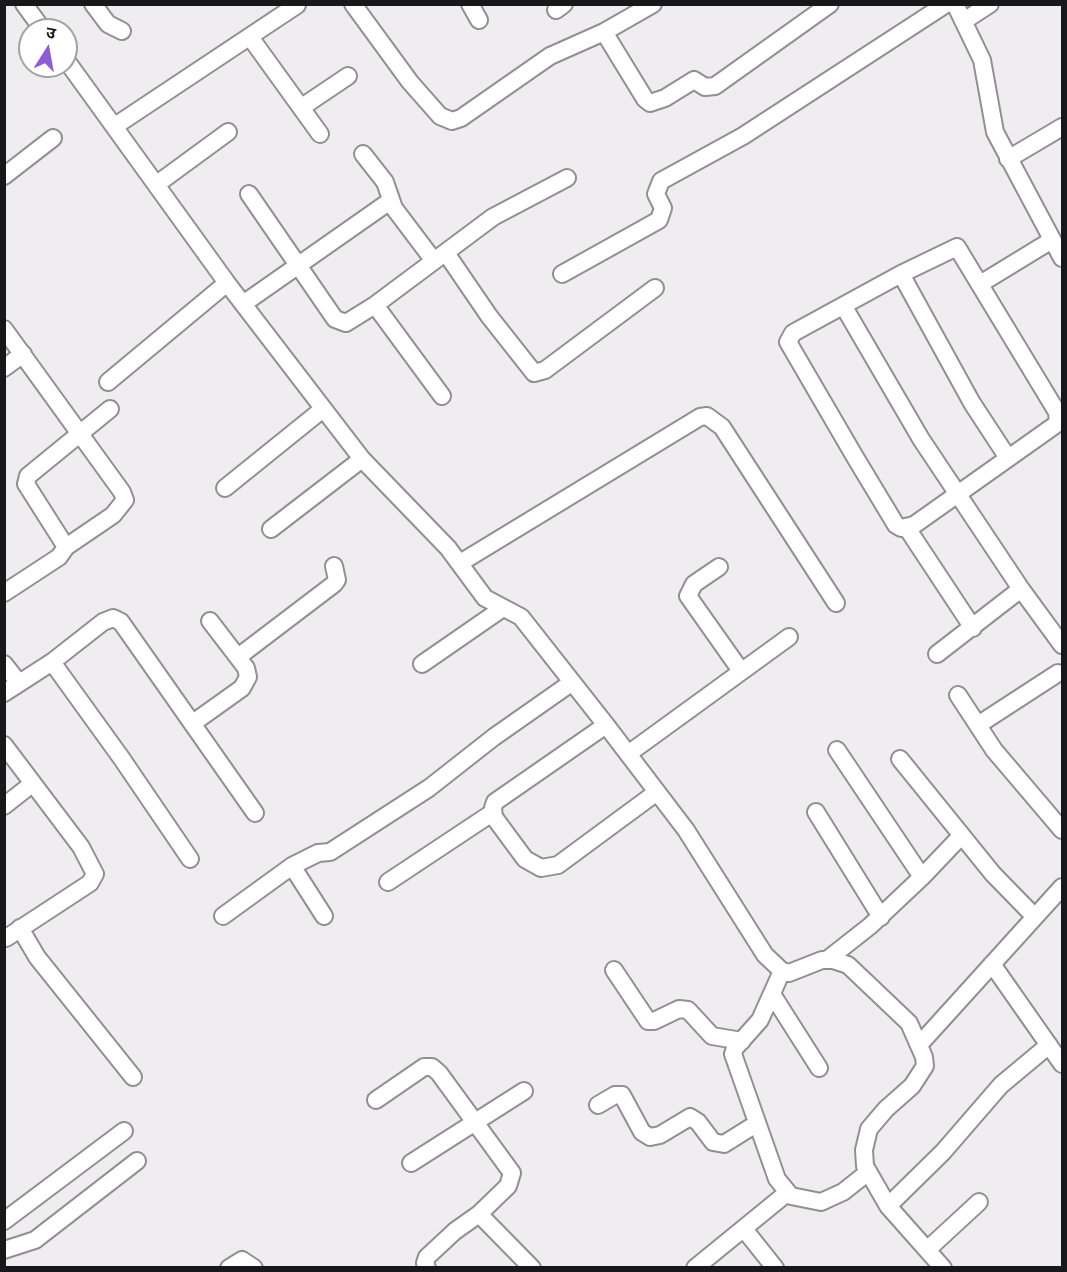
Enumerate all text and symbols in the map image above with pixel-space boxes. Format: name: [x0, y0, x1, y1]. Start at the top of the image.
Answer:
north arrow: [18, 18, 78, 78]
text: उ: [45, 23, 57, 42]

